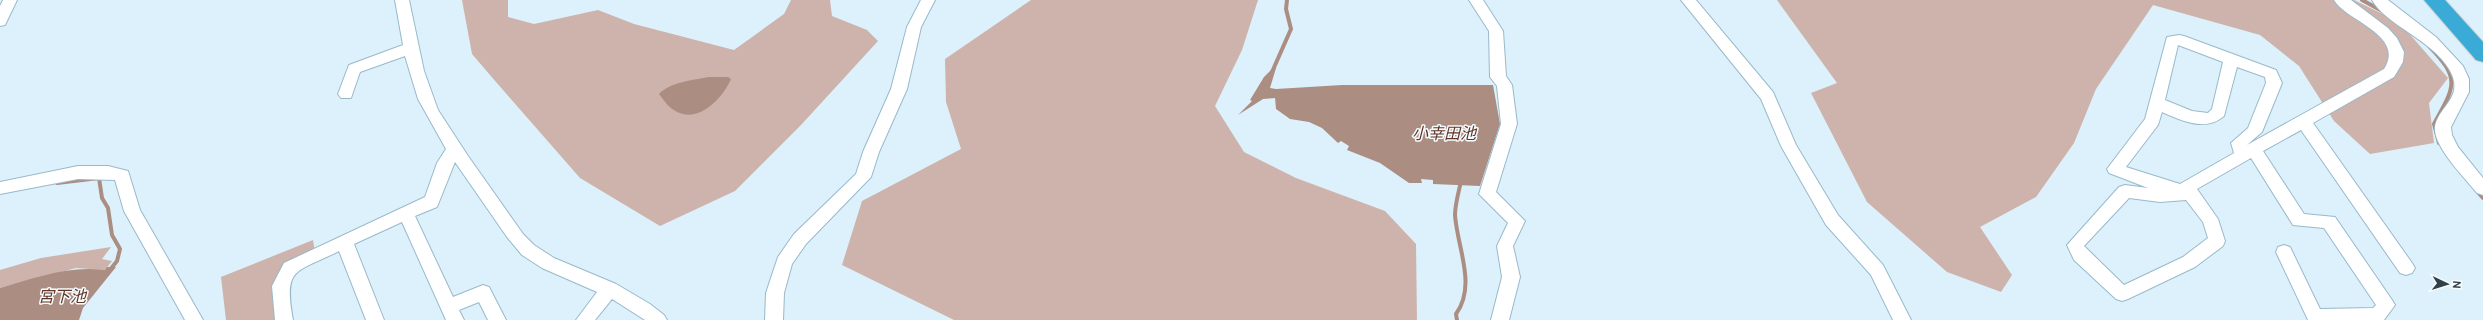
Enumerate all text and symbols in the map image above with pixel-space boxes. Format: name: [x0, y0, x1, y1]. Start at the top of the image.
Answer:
water label: 小幸田池: [1412, 124, 1478, 143]
north arrow: [2427, 264, 2467, 304]
text: N: [2450, 280, 2464, 289]
water label: 宮下池: [38, 287, 88, 306]

